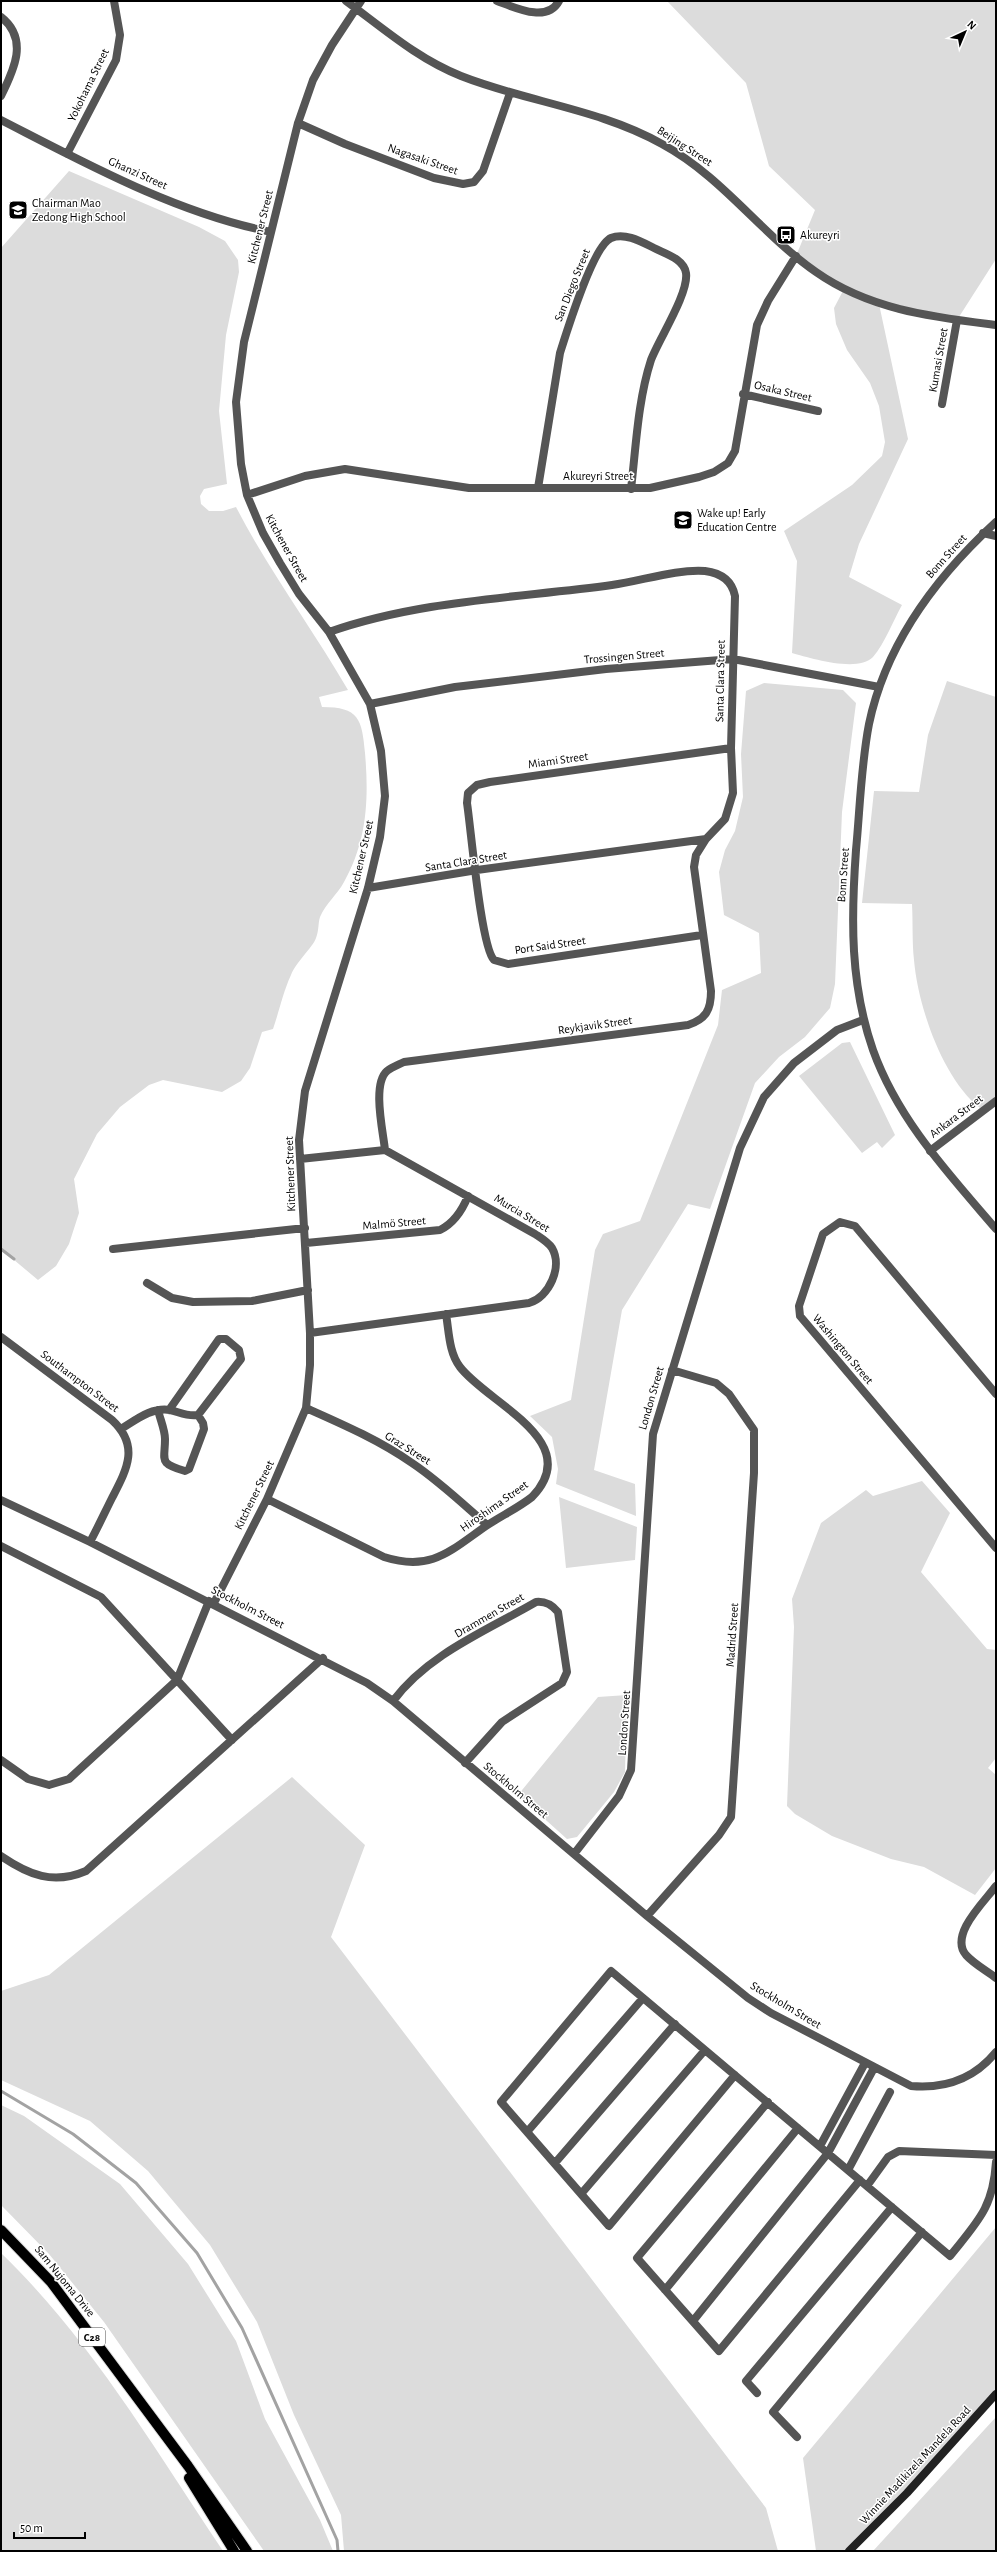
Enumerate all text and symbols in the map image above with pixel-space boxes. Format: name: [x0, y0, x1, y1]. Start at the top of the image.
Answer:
north arrow: [945, 12, 985, 52]
text: N: [965, 19, 978, 32]
street label: Yokohama Street: [65, 46, 111, 123]
street label: Beijing Street: [655, 124, 715, 169]
street label: Nagasaki Street: [386, 141, 460, 177]
street label: Ghanzi Street: [107, 155, 169, 191]
street label: Kitchener Street: [245, 189, 275, 265]
place label: Chairman Mao Zedong High School: [32, 197, 126, 223]
school or university icon: Chairman Mao Zedong High School: [7, 199, 29, 221]
bus stop icon: Akureyri: [775, 224, 797, 246]
place label: Akureyri: [800, 229, 840, 242]
street label: San Diego Street: [552, 247, 592, 323]
street label: Kumasi Street: [926, 327, 950, 393]
street label: Osaka Street: [753, 379, 813, 403]
street label: Akureyri Street: [563, 470, 633, 483]
place label: Wake up! Early Education Centre: [697, 507, 776, 533]
school or university icon: Wake up! Early Education Centre: [672, 509, 694, 531]
street label: Kitchener Street: [263, 512, 311, 584]
street label: Bonn Street: [923, 532, 969, 580]
street label: Santa Clara Street: [713, 639, 727, 722]
street label: Trossingen Street: [583, 646, 665, 665]
street label: Miami Street: [527, 750, 589, 770]
street label: Kitchener Street: [347, 819, 375, 895]
street label: Bonn Street: [835, 847, 851, 903]
street label: Santa Clara Street: [424, 849, 508, 873]
street label: Port Said Street: [514, 934, 586, 956]
street label: Reykjavik Street: [557, 1014, 633, 1037]
street label: Ankara Street: [927, 1092, 985, 1140]
street label: Kitchener Street: [283, 1136, 297, 1212]
street label: Murcia Street: [492, 1192, 552, 1234]
street label: Malmö Street: [362, 1214, 426, 1232]
street label: Washington Street: [810, 1312, 876, 1386]
street label: Southampton Street: [39, 1348, 121, 1414]
street label: London Street: [636, 1365, 666, 1431]
street label: Graz Street: [383, 1429, 433, 1467]
street label: Kitchener Street: [232, 1458, 276, 1531]
street label: Hiroshima Street: [458, 1478, 530, 1534]
street label: Stockholm Street: [210, 1583, 287, 1631]
street label: Drammen Street: [452, 1590, 526, 1640]
street label: Madrid Street: [724, 1602, 740, 1668]
street label: London Street: [616, 1690, 632, 1756]
street label: Stockholm Street: [481, 1760, 551, 1820]
street label: Stockholm Street: [749, 1979, 824, 2031]
street label: Sam Nujoma Drive: [32, 2243, 97, 2319]
road number: C28: [79, 2328, 105, 2346]
street label: Winnie Madikizela Mandela Road: [857, 2404, 973, 2526]
scale bar: [14, 2514, 85, 2540]
text: 50 m: [20, 2522, 43, 2534]

